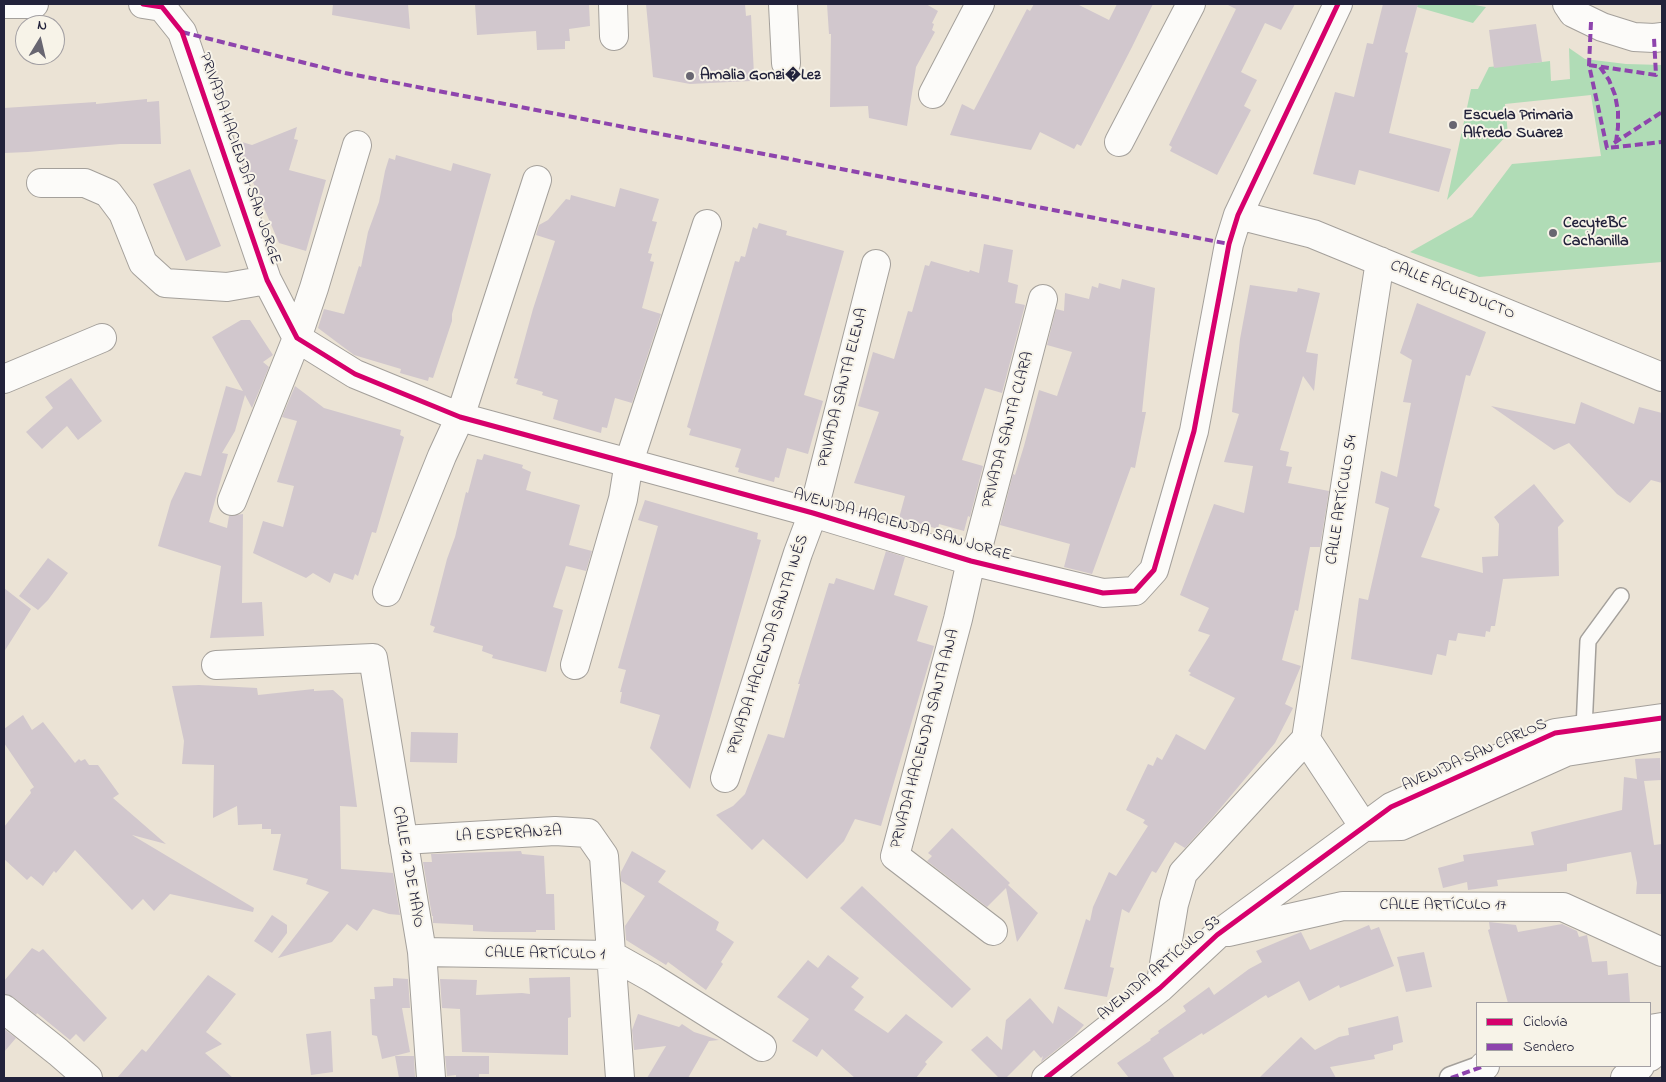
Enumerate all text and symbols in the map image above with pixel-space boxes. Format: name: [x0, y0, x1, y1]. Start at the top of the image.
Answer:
north arrow: [15, 15, 65, 65]
text: N: [36, 15, 49, 37]
street label: PRIVADA HACIENDA SAN JORGE: [194, 51, 284, 267]
place label: Amalia Gonzi�Lez: [700, 66, 821, 86]
marker: Amalia Gonzi�Lez: [684, 70, 696, 82]
place label: Escuela Primaria Alfredo Suarez: [1463, 106, 1573, 144]
marker: Escuela Primaria Alfredo Suarez: [1447, 119, 1459, 131]
place label: CecyteBC Cachanilla: [1563, 214, 1629, 252]
marker: CecyteBC Cachanilla: [1547, 227, 1559, 239]
street label: CALLE ACUEDUCTO: [1387, 257, 1517, 325]
street label: PRIVADA SANTA ELENA: [815, 306, 873, 470]
street label: PRIVADA SANTA CLARA: [979, 350, 1039, 510]
street label: CALLE ARTÍCULO 54: [1323, 434, 1363, 566]
street label: AVENIDA HACIENDA SAN JORGE: [791, 486, 1013, 566]
street label: PRIVADA HACIENDA SANTA INÉS: [724, 533, 814, 757]
street label: PRIVADA HACIENDA SANTA ANA: [887, 627, 965, 851]
street label: AVENIDA SAN CARLOS: [1400, 715, 1550, 797]
street label: CALLE 12 DE MAYO: [387, 805, 427, 929]
street label: LA ESPERANZA: [455, 823, 563, 847]
street label: CALLE ARTÍCULO 17: [1380, 896, 1506, 916]
street label: AVENIDA ARTÍCULO 53: [1095, 912, 1225, 1026]
street label: CALLE ARTÍCULO 1: [485, 944, 605, 966]
legend: [1476, 1002, 1651, 1067]
text: Ciclovía: [1523, 1011, 1568, 1033]
text: Sendero: [1523, 1036, 1574, 1058]

